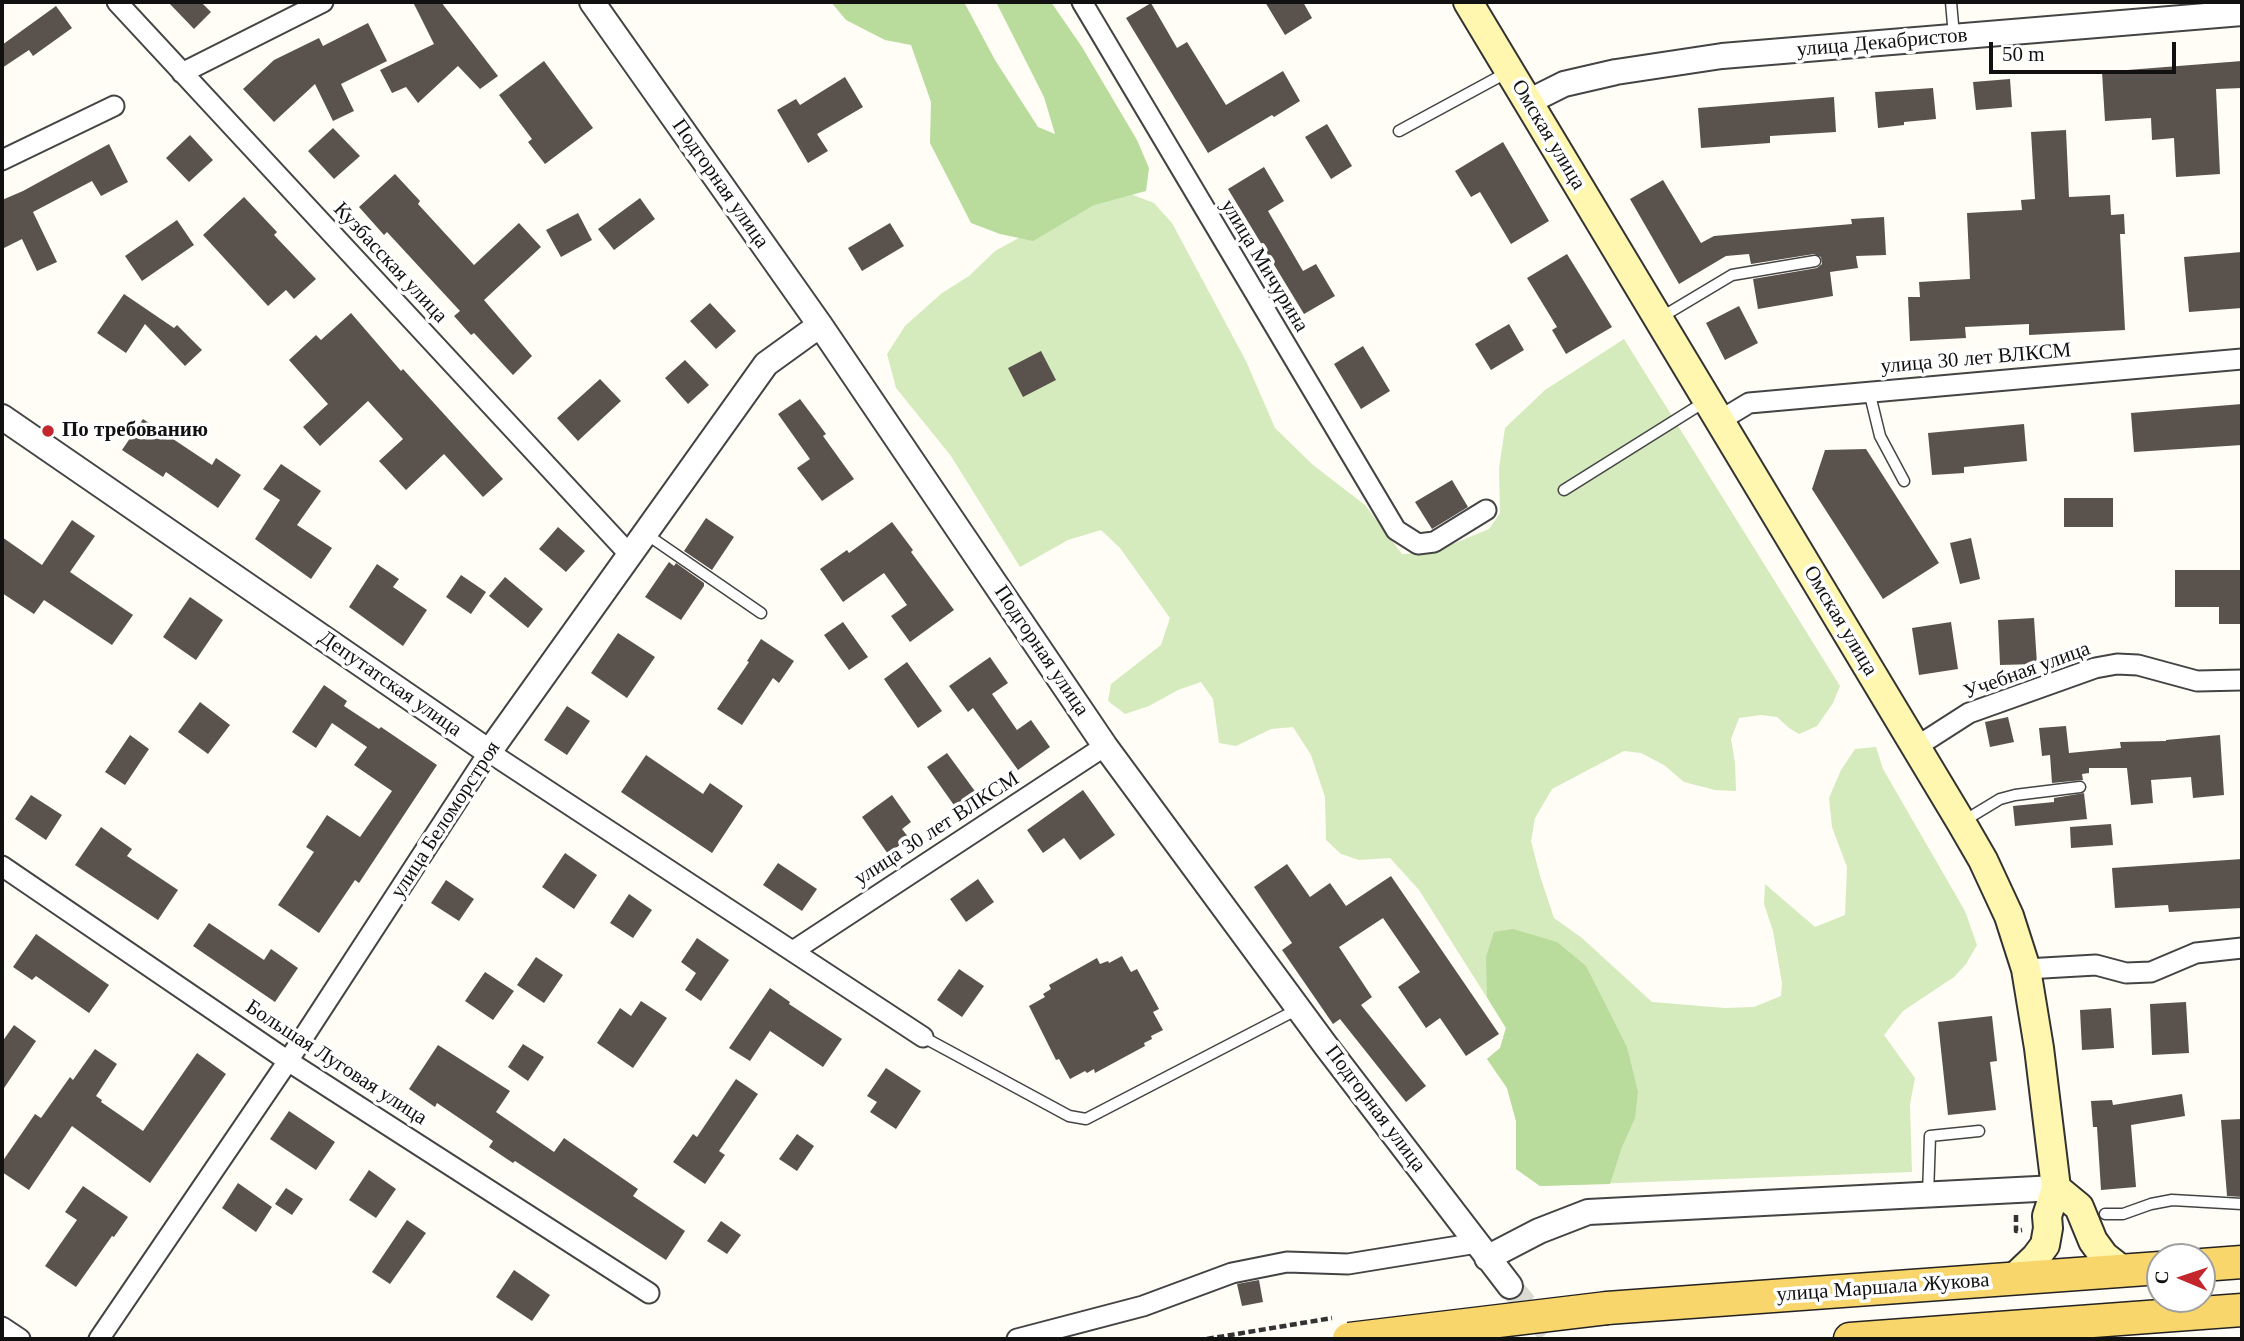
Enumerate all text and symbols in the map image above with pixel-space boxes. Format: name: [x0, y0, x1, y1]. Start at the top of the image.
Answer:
street label: улица Декабристов: [1796, 23, 1968, 63]
scale bar: [1992, 28, 2179, 72]
text: 50 m: [2002, 42, 2045, 66]
street label: Омская улица: [1505, 75, 1591, 195]
street label: Подгорная улица: [666, 114, 774, 254]
street label: улица Мичурина: [1214, 195, 1314, 337]
street label: Кузбасская улица: [328, 197, 452, 329]
street label: улица 30 лет ВЛКСМ: [1880, 338, 2072, 380]
place label: По требованию: [62, 418, 208, 444]
marker: По требованию: [40, 423, 56, 439]
street label: Омская улица: [1797, 561, 1883, 681]
street label: Подгорная улица: [988, 581, 1094, 721]
street label: Депутатская улица: [314, 625, 466, 743]
street label: Учебная улица: [1960, 636, 2094, 706]
street label: улица Беломорстроя: [386, 737, 506, 903]
street label: улица 30 лет ВЛКСМ: [850, 766, 1024, 892]
street label: Большая Луговая улица: [241, 995, 431, 1131]
street label: Подгорная улица: [1319, 1041, 1431, 1177]
north arrow: [2146, 1243, 2216, 1313]
street label: улица Маршала Жукова: [1776, 1268, 1990, 1308]
text: С: [2151, 1270, 2172, 1285]

